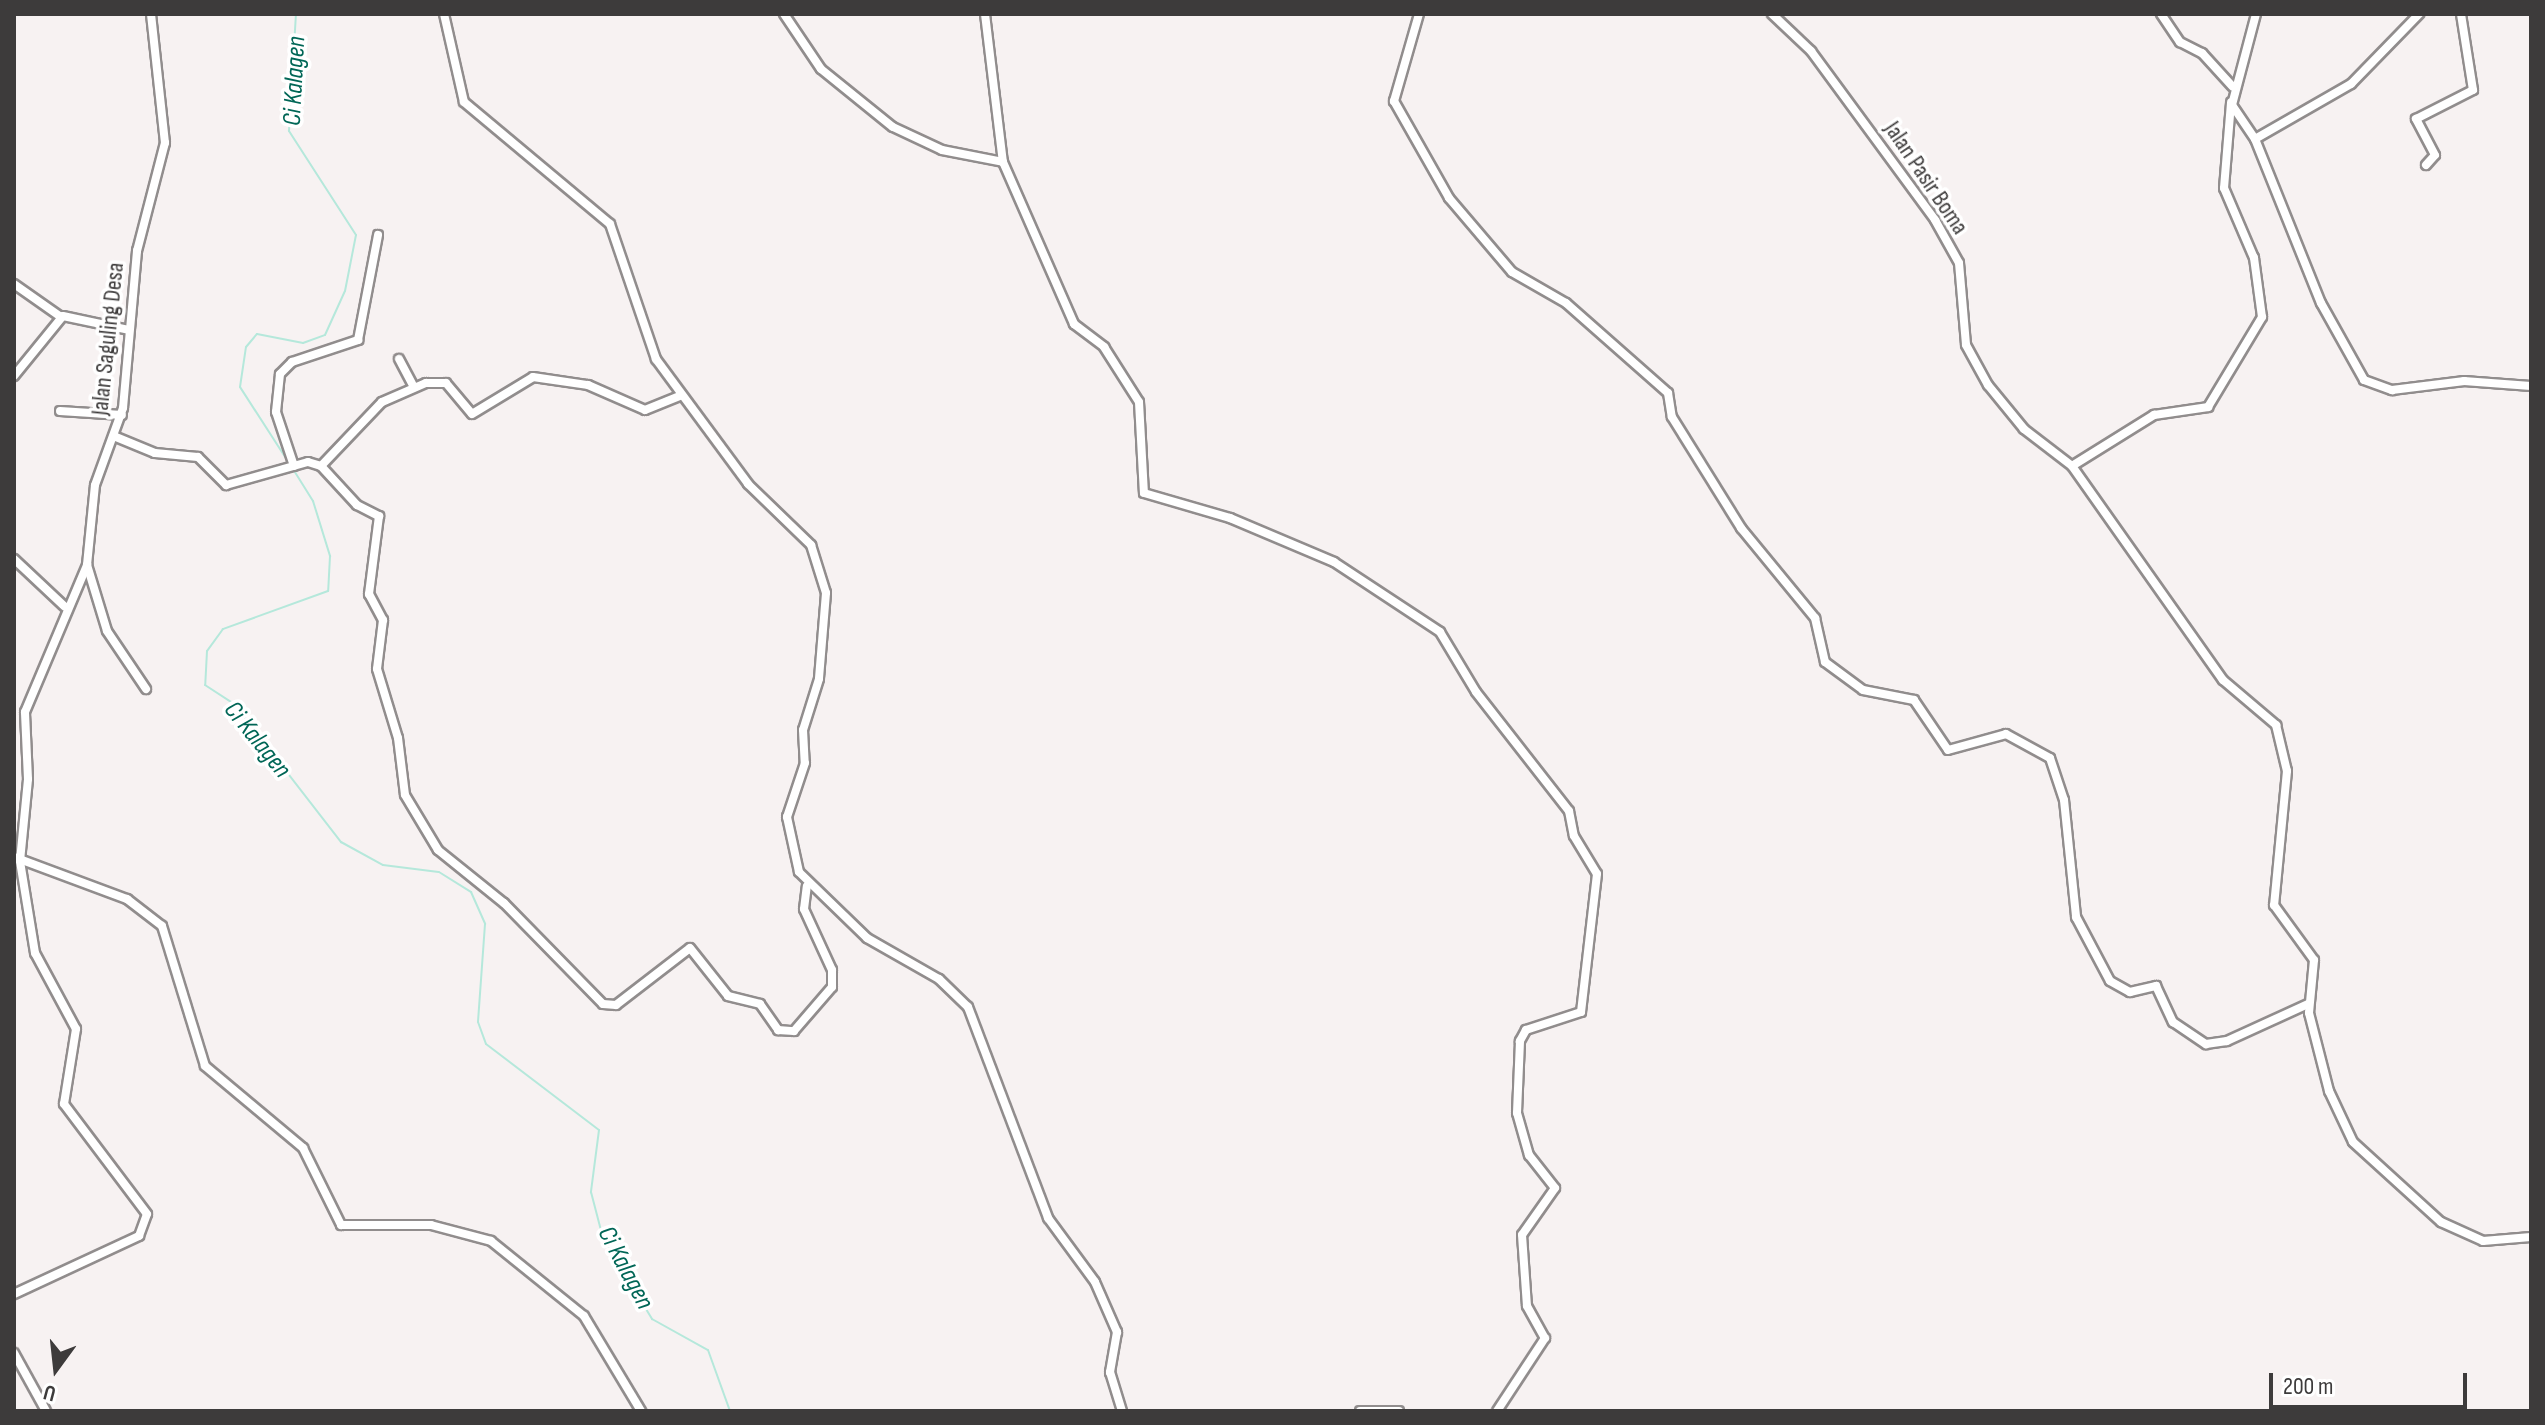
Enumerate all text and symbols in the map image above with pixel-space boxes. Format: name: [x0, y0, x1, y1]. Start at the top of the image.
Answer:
water label: Ci Kalagen: [277, 35, 313, 127]
street label: Jalan Pasir Boma: [1878, 116, 1974, 240]
street label: Jalan Saguling Desa: [86, 261, 130, 417]
water label: Ci Kalagen: [217, 695, 297, 785]
water label: Ci Kalagen: [590, 1221, 660, 1315]
north arrow: [16, 1329, 96, 1409]
scale bar: [2273, 1357, 2471, 1407]
text: 200 m: [2283, 1372, 2334, 1401]
text: U: [41, 1378, 59, 1407]

